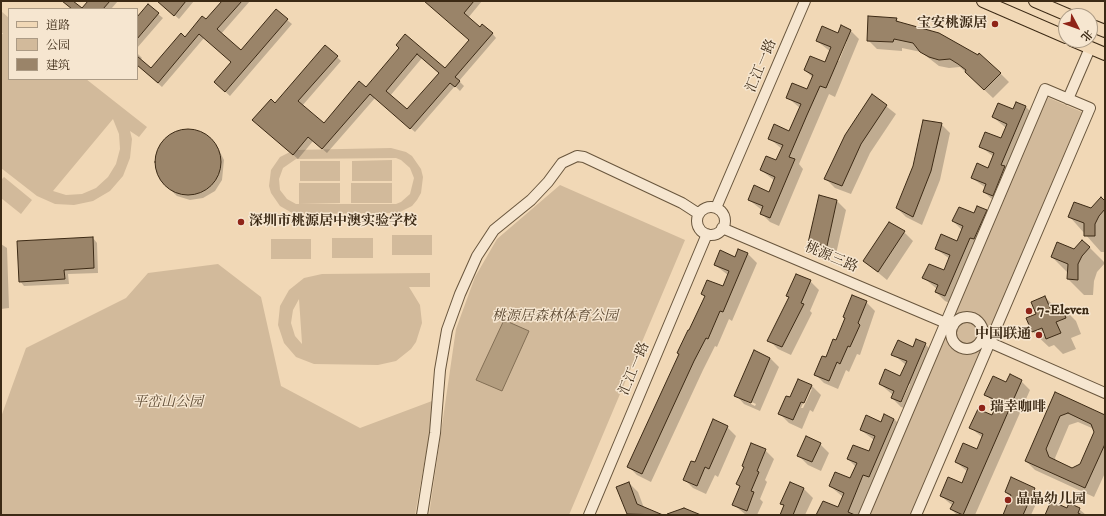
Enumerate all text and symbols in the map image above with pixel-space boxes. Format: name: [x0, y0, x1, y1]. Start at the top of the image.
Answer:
legend: [8, 8, 138, 80]
north arrow: [1058, 8, 1098, 48]
place label: 宝安桃源居: [917, 16, 987, 32]
text: 道路: [46, 18, 70, 33]
marker: 宝安桃源居: [990, 19, 1000, 29]
text: 北: [1077, 26, 1095, 44]
street label: 汇江一路: [743, 37, 781, 95]
text: 公园: [46, 38, 70, 53]
text: 建筑: [46, 58, 70, 73]
place label: 深圳市桃源居中澳实验学校: [249, 214, 417, 230]
marker: 深圳市桃源居中澳实验学校: [236, 217, 246, 227]
street label: 桃源三路: [802, 239, 860, 277]
place label: 7-Eleven: [1037, 303, 1089, 319]
marker: 7-Eleven: [1024, 306, 1034, 316]
park label: 桃源居森林体育公园: [492, 309, 618, 325]
place label: 中国联通: [975, 327, 1031, 343]
marker: 中国联通: [1034, 330, 1044, 340]
street label: 汇江一路: [616, 340, 654, 398]
park label: 平峦山公园: [133, 395, 203, 411]
place label: 瑞幸咖啡: [990, 400, 1046, 416]
marker: 瑞幸咖啡: [977, 403, 987, 413]
place label: 晶晶幼儿园: [1016, 492, 1086, 508]
marker: 晶晶幼儿园: [1003, 495, 1013, 505]

